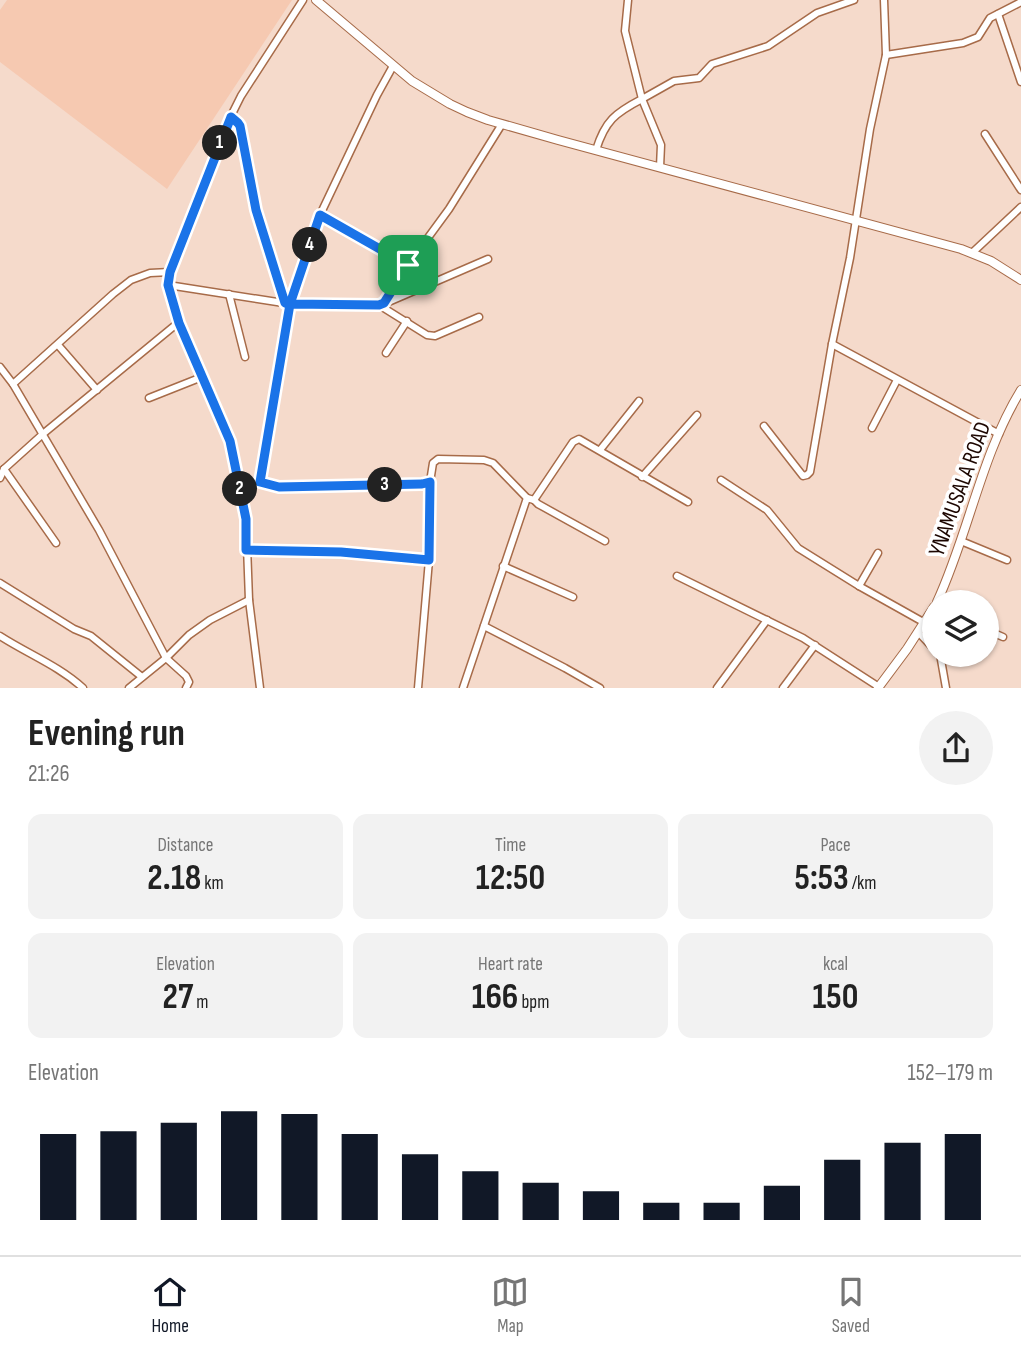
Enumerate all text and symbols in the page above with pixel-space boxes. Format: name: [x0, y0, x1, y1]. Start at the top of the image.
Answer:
pin: 1: [202, 125, 238, 160]
text: 1: [216, 131, 223, 154]
pin: 4: [292, 228, 328, 262]
text: 4: [305, 233, 314, 256]
pin: [378, 235, 438, 295]
icon: arrive: [389, 246, 427, 284]
street label: YNAMUSALA ROAD: [923, 418, 997, 560]
pin: 3: [368, 468, 402, 503]
pin: 2: [222, 472, 258, 506]
text: 3: [380, 473, 389, 496]
text: 2: [235, 477, 244, 500]
map controls: [922, 590, 999, 667]
button: layers: [922, 590, 999, 667]
text: Evening run: [28, 711, 185, 756]
button: share: [919, 711, 993, 785]
text: 21:26: [28, 760, 70, 788]
text: Distance: [157, 834, 214, 857]
text: Time: [495, 834, 526, 857]
text: Pace: [820, 834, 851, 857]
text: 2.18: [147, 857, 201, 900]
text: 12:50: [476, 857, 545, 900]
text: 5:53: [795, 857, 849, 900]
text: km: [201, 872, 224, 895]
text: /km: [849, 872, 876, 895]
text: Elevation: [156, 953, 215, 976]
text: Heart rate: [478, 953, 543, 976]
text: kcal: [823, 953, 848, 976]
text: 27: [163, 976, 193, 1019]
text: 166: [472, 976, 518, 1019]
text: 150: [813, 976, 858, 1019]
text: m: [193, 991, 208, 1014]
text: bpm: [518, 991, 549, 1014]
text: Elevation: [28, 1059, 99, 1087]
text: 152–179 m: [908, 1059, 993, 1087]
tab: Home: [151, 1273, 189, 1338]
tab: Map: [491, 1273, 529, 1338]
tab: Saved: [832, 1273, 870, 1338]

